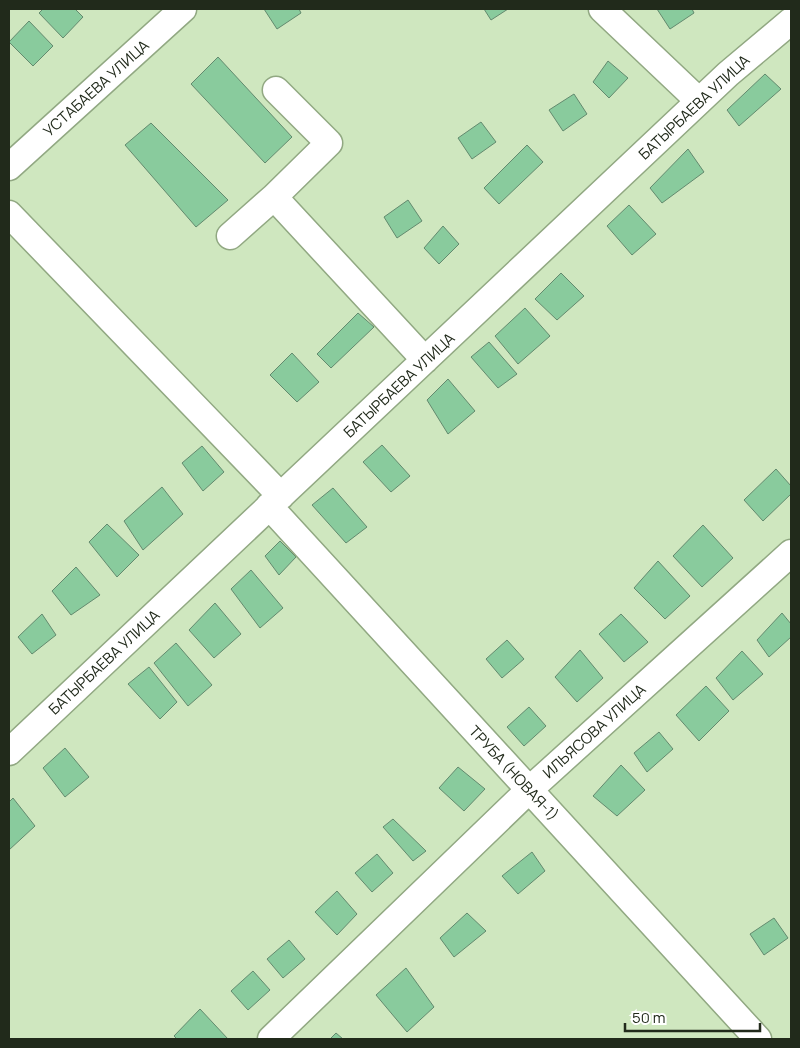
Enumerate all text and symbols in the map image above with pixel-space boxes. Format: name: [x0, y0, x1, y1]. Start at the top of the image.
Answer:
street label: УСТАБАЕВА УЛИЦА: [39, 35, 154, 141]
street label: БАТЫРБАЕВА УЛИЦА: [634, 50, 755, 164]
street label: БАТЫРБАЕВА УЛИЦА: [339, 328, 460, 442]
street label: БАТЫРБАЕВА УЛИЦА: [44, 605, 165, 719]
street label: ИЛЬЯСОВА УЛИЦА: [538, 679, 650, 783]
street label: ТРУБА (НОВАЯ-1): [464, 721, 564, 825]
scale bar: [625, 1000, 760, 1032]
text: 50 m: [632, 1007, 666, 1028]

